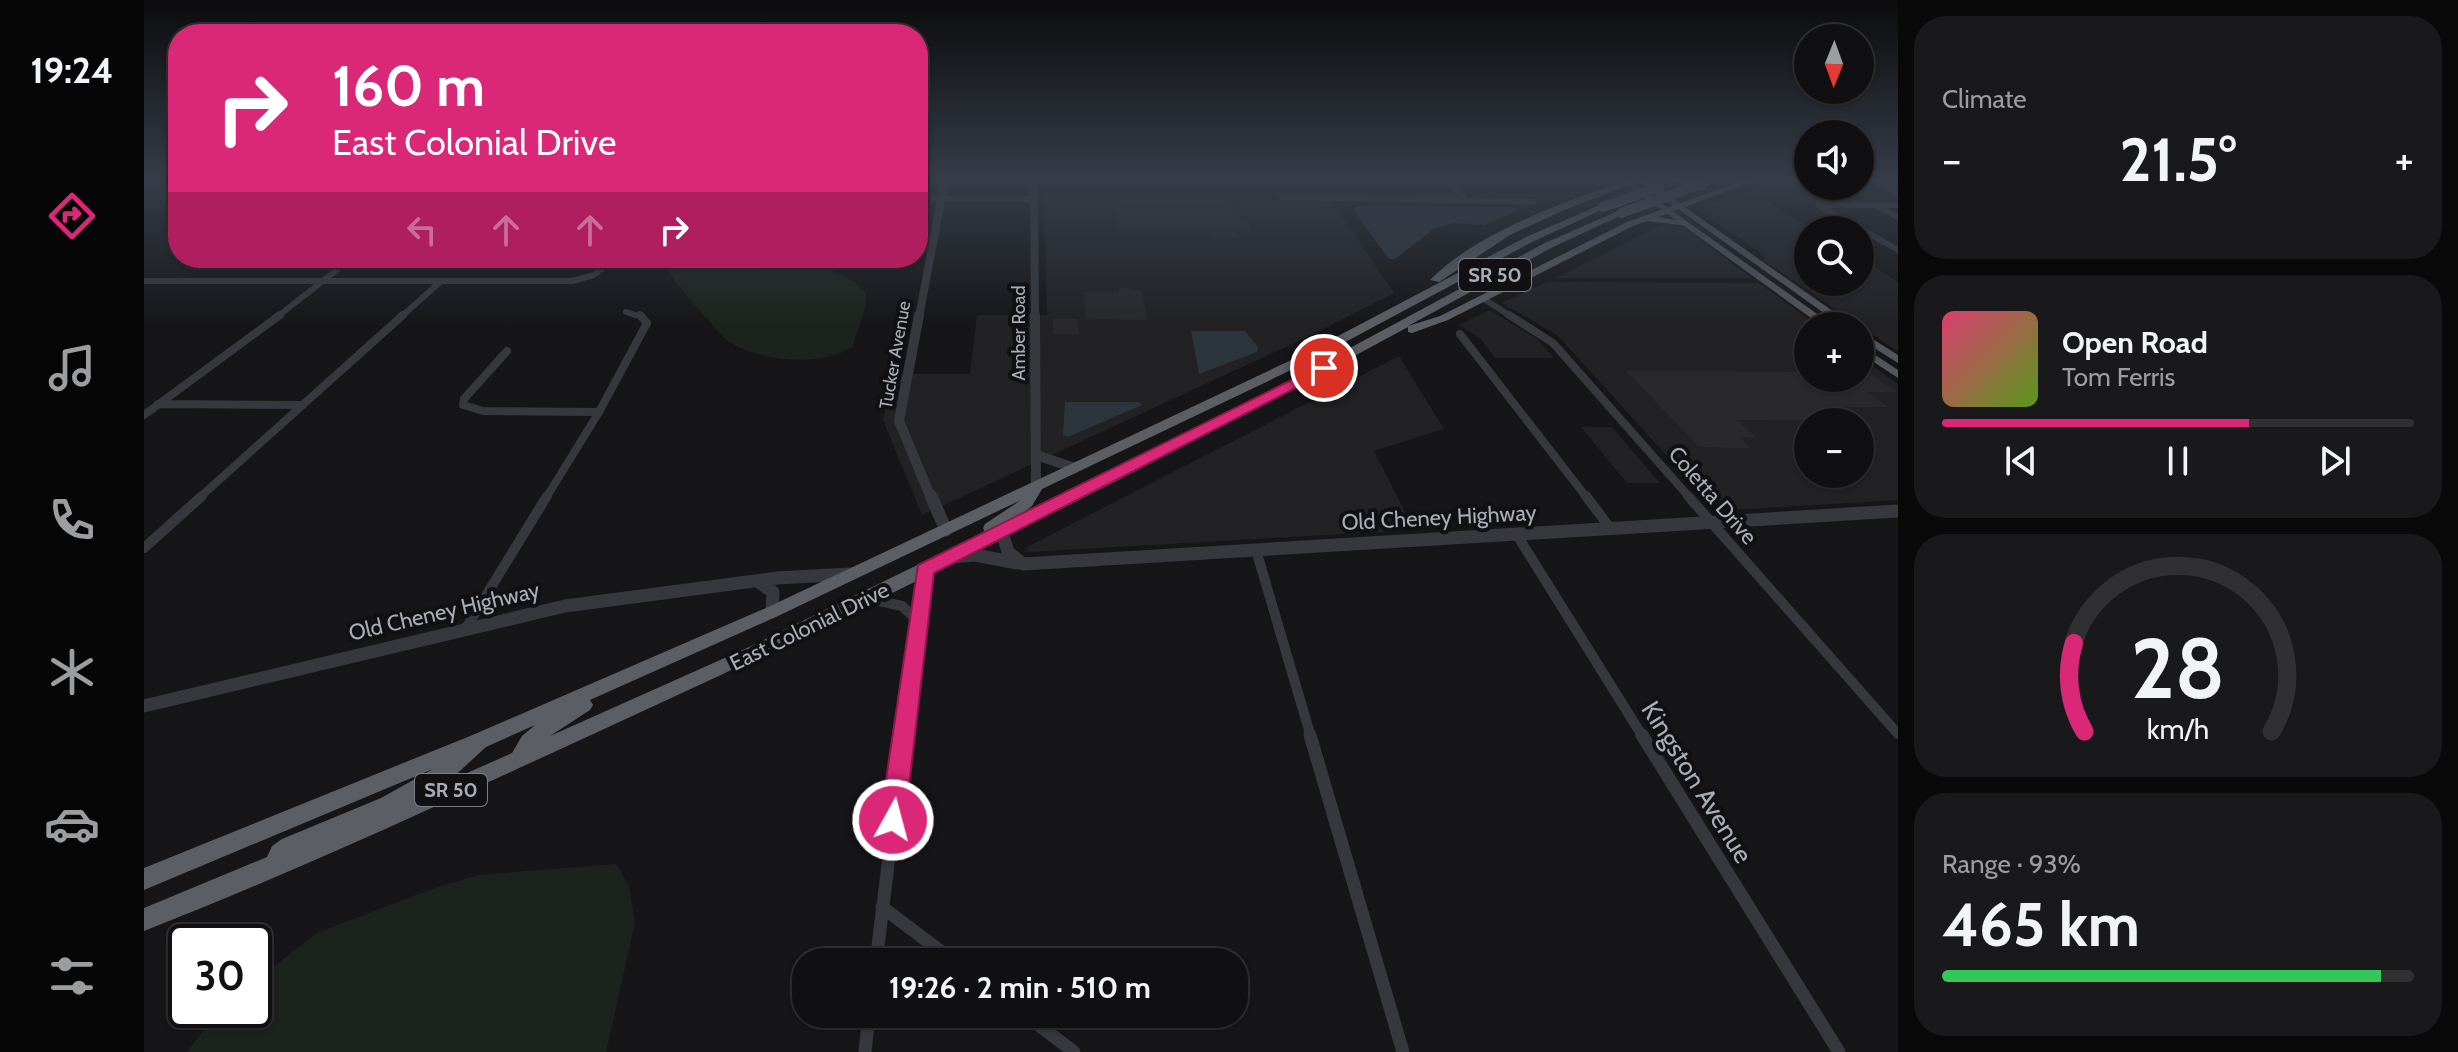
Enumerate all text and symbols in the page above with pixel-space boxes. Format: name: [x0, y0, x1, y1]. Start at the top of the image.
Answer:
north arrow: [1794, 24, 1874, 104]
map controls: [1794, 24, 1874, 488]
text: 19:24: [31, 48, 113, 92]
text: 160 m: [332, 52, 485, 120]
icon: right: [200, 56, 304, 160]
text: Climate: [1942, 83, 2027, 115]
text: East Colonial Drive: [332, 120, 616, 164]
button: sound: [1794, 120, 1874, 200]
text: 21.5°: [2120, 123, 2236, 196]
text: −: [1942, 133, 1961, 186]
text: +: [2395, 133, 2414, 186]
icon: directions: [44, 188, 100, 244]
icon: left: [400, 208, 444, 252]
icon: ahead: [484, 208, 528, 252]
icon: ahead: [568, 208, 612, 252]
icon: right: [652, 208, 696, 252]
button: search: [1794, 216, 1874, 296]
road number: SR 50: [1459, 259, 1531, 291]
street label: Amber Road: [1008, 286, 1030, 380]
street label: Tucker Avenue: [875, 299, 915, 411]
button: +: [1794, 312, 1874, 392]
text: Open Road: [2062, 324, 2208, 361]
pin: [1290, 334, 1358, 402]
icon: music: [44, 340, 100, 396]
icon: arrive: [1302, 346, 1346, 390]
text: Tom Ferris: [2062, 361, 2175, 393]
button: −: [1794, 408, 1874, 488]
icon: previous: [1999, 439, 2043, 483]
icon: pause: [2156, 439, 2200, 483]
icon: next: [2313, 439, 2357, 483]
street label: Coletta Drive: [1663, 441, 1763, 550]
icon: phone: [44, 492, 100, 548]
street label: Old Cheney Highway: [1341, 499, 1537, 536]
street label: Old Cheney Highway: [346, 576, 542, 647]
street label: East Colonial Drive: [725, 576, 893, 677]
text: 28: [2131, 617, 2225, 718]
icon: climate: [44, 644, 100, 700]
street label: Kingston Avenue: [1634, 695, 1760, 869]
text: km/h: [2147, 711, 2209, 746]
road number: SR 50: [415, 774, 487, 806]
position arrow: [851, 778, 935, 862]
icon: car: [44, 796, 100, 852]
text: Range · 93%: [1942, 848, 2081, 880]
text: 465 km: [1942, 888, 2140, 961]
speed limit sign: 30: [168, 924, 272, 1028]
icon: filters: [44, 948, 100, 1004]
text: 19:26 · 2 min · 510 m: [889, 969, 1151, 1006]

